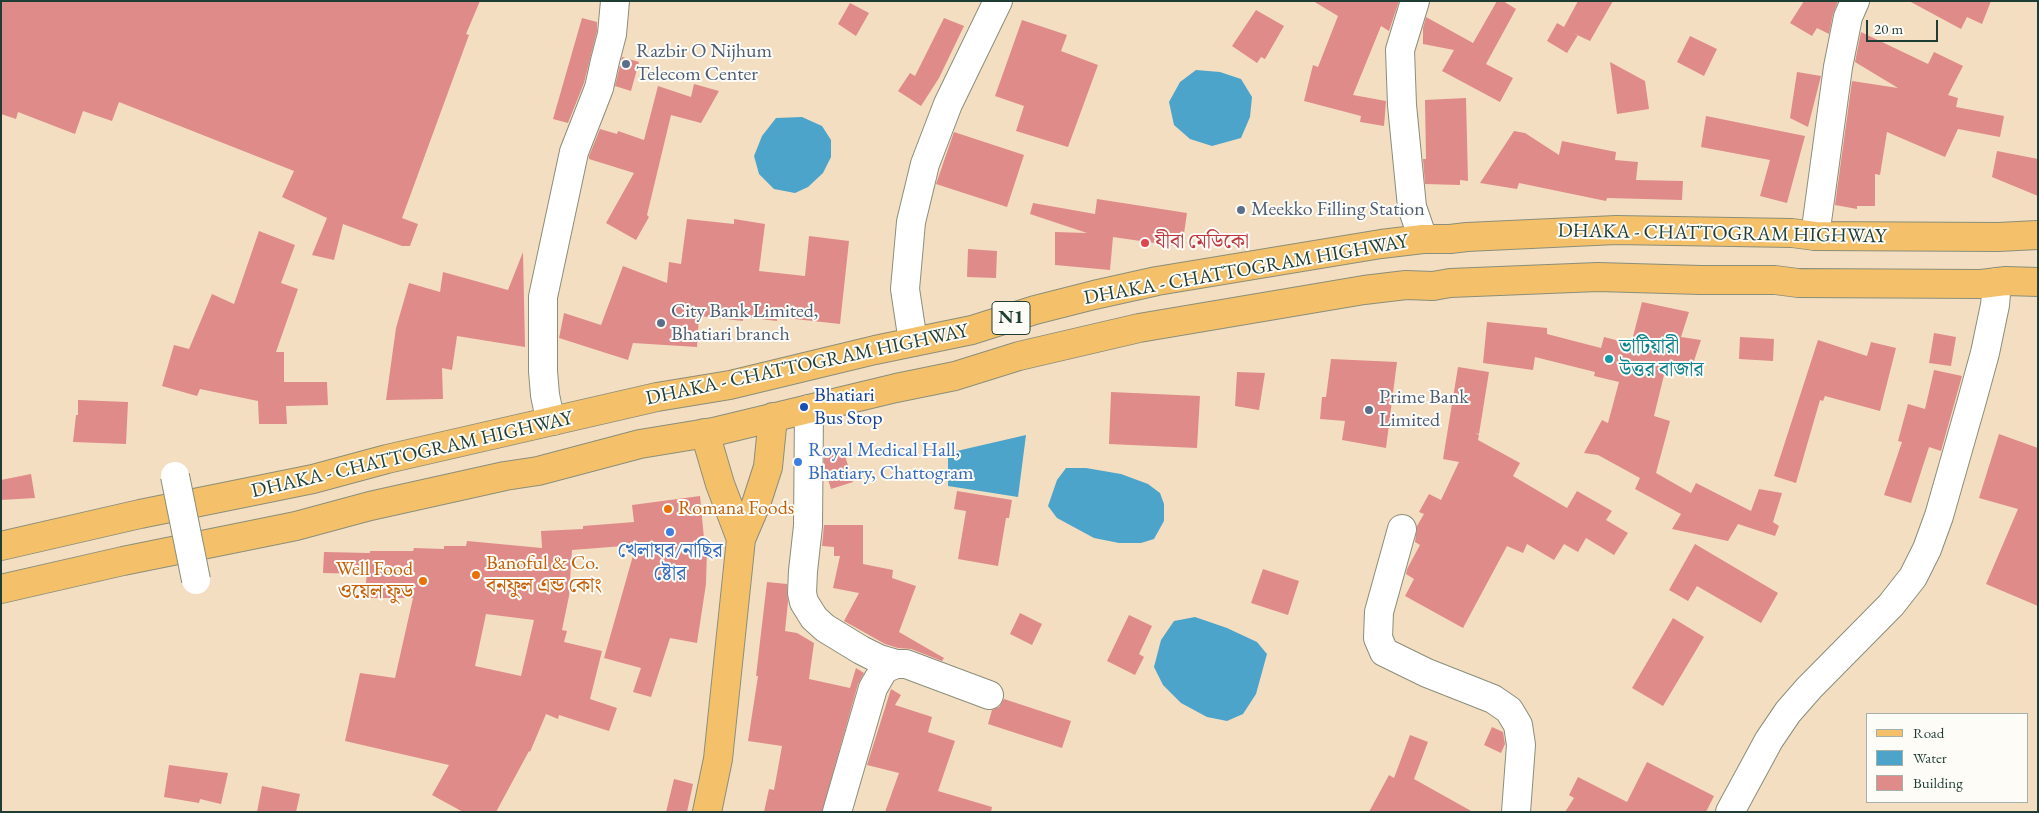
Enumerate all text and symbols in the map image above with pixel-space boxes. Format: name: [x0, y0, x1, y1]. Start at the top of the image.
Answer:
scale bar: [1869, 10, 1942, 42]
text: 20 m: [1874, 19, 1903, 38]
place label: Razbir O Nijhum Telecom Center: [636, 40, 772, 87]
marker: Razbir O Nijhum Telecom Center: [620, 58, 632, 70]
place label: Meekko Filling Station: [1251, 198, 1425, 222]
marker: Meekko Filling Station: [1235, 204, 1247, 216]
street label: DHAKA - CHATTOGRAM HIGHWAY: [1557, 219, 1887, 249]
street label: DHAKA - CHATTOGRAM HIGHWAY: [1082, 230, 1410, 310]
place label: যীবা মেডিকো: [1155, 231, 1249, 255]
marker: যীবা মেডিকো: [1139, 237, 1151, 249]
place label: City Bank Limited, Bhatiari branch: [671, 300, 818, 347]
road number: N1: [992, 302, 1030, 334]
marker: City Bank Limited, Bhatiari branch: [655, 317, 667, 329]
street label: DHAKA - CHATTOGRAM HIGHWAY: [644, 319, 970, 411]
place label: ভাটিয়ারী উত্তর বাজার: [1619, 336, 1704, 383]
marker: ভাটিয়ারী উত্তর বাজার: [1603, 353, 1615, 365]
place label: Bhatiari Bus Stop: [814, 384, 883, 431]
place label: Prime Bank Limited: [1379, 386, 1469, 433]
marker: Bhatiari Bus Stop: [798, 401, 810, 413]
marker: Prime Bank Limited: [1363, 404, 1375, 416]
street label: DHAKA - CHATTOGRAM HIGHWAY: [249, 406, 575, 504]
place label: Royal Medical Hall, Bhatiary, Chattogram: [808, 439, 974, 486]
marker: Royal Medical Hall, Bhatiary, Chattogram: [792, 456, 804, 468]
place label: Romana Foods: [678, 497, 794, 521]
marker: Romana Foods: [662, 503, 674, 515]
marker: খেলাঘর/নাছির ষ্টোর: [664, 526, 676, 538]
place label: খেলাঘর/নাছির ষ্টোর: [617, 540, 723, 587]
place label: Banoful & Co. বনফুল এন্ড কোং: [486, 552, 602, 599]
place label: Well Food ওয়েল ফুড: [336, 558, 413, 605]
marker: Banoful & Co. বনফুল এন্ড কোং: [470, 569, 482, 581]
marker: Well Food ওয়েল ফুড: [417, 575, 429, 587]
legend: [1866, 713, 2029, 803]
text: Road: [1913, 723, 1944, 742]
text: Water: [1913, 748, 1947, 767]
text: Building: [1913, 773, 1963, 792]

